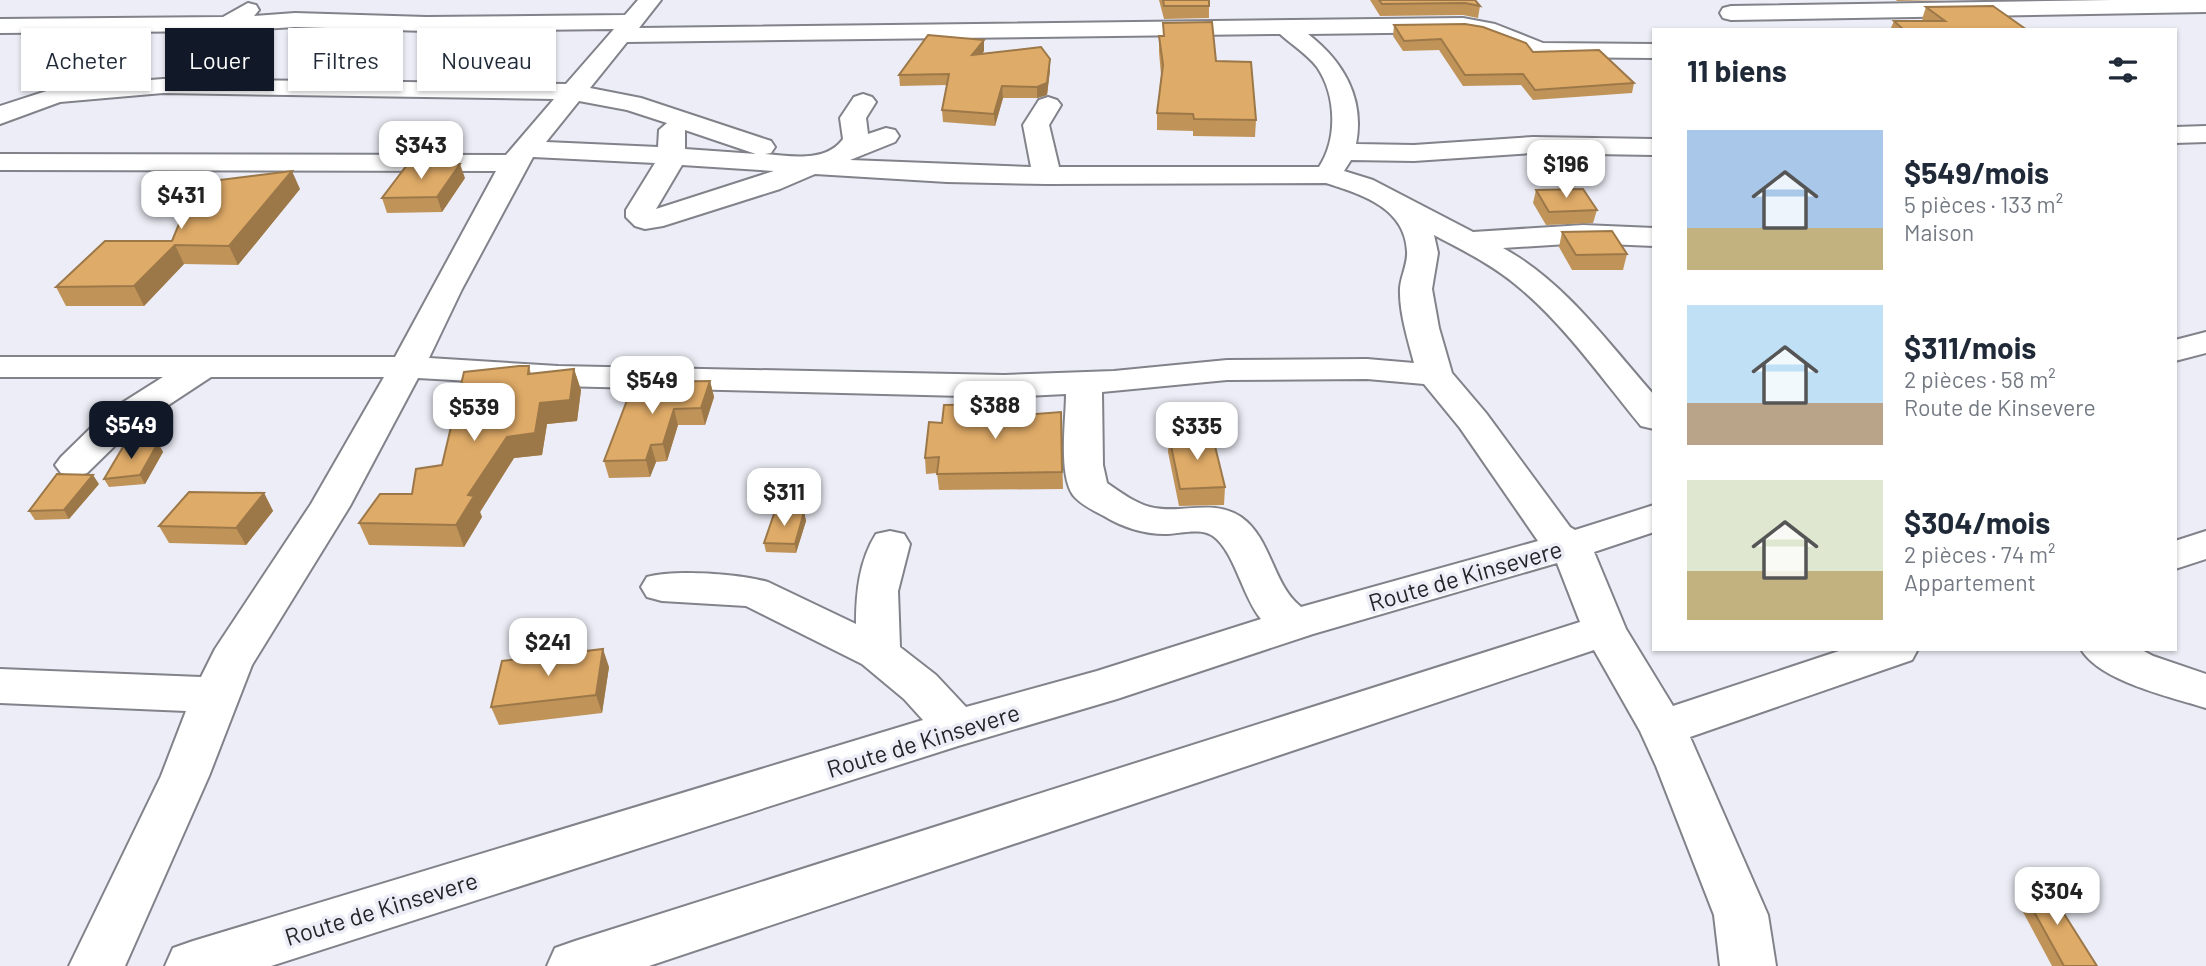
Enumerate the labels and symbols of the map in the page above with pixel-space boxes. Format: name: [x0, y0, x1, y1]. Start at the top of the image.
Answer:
pin: $343: [380, 122, 462, 181]
pin: $196: [1525, 140, 1607, 200]
pin: $431: [140, 172, 222, 231]
pin: $549: [611, 356, 693, 416]
pin: $388: [954, 382, 1036, 441]
pin: $539: [433, 384, 515, 443]
pin: $549: [90, 402, 172, 461]
pin: $335: [1156, 402, 1238, 462]
pin: $311: [743, 468, 825, 528]
street label: Route de Kinsevere: [1365, 533, 1565, 617]
pin: $241: [507, 618, 589, 678]
street label: Route de Kinsevere: [823, 697, 1023, 783]
street label: Route de Kinsevere: [281, 865, 481, 951]
pin: $304: [2016, 867, 2098, 927]

